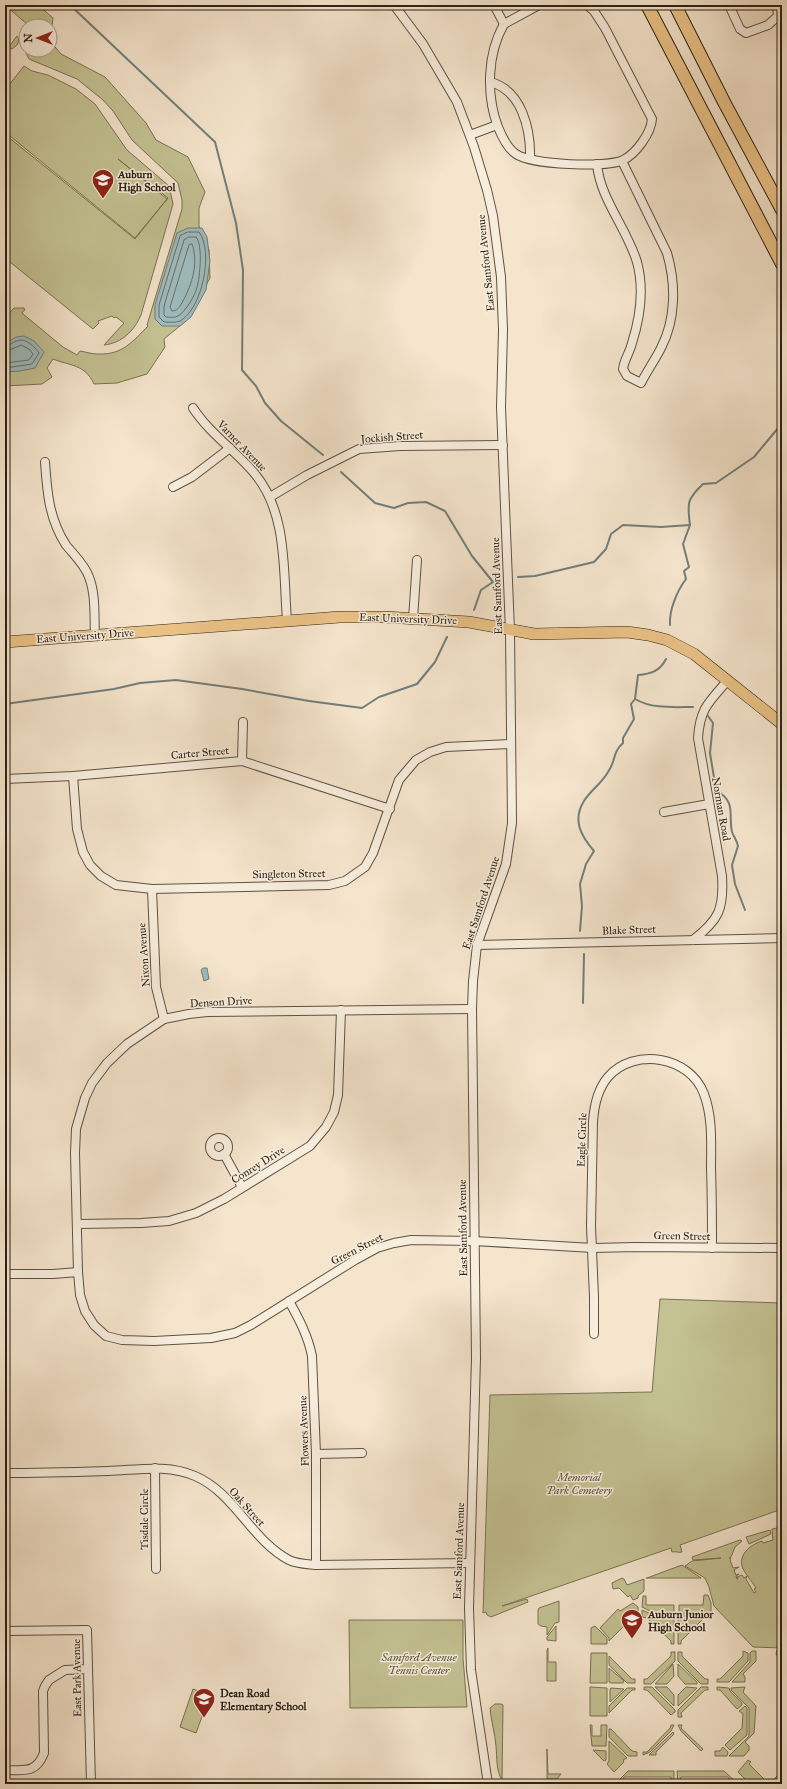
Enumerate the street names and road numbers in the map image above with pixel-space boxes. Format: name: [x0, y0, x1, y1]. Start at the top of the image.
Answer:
street label: East Samford Avenue: [474, 214, 498, 312]
street label: Varner Avenue: [214, 417, 270, 474]
street label: Jockish Street: [359, 428, 424, 447]
street label: East Samford Avenue: [489, 537, 505, 635]
street label: East University Drive: [359, 611, 457, 627]
street label: East University Drive: [36, 626, 135, 646]
street label: Carter Street: [170, 744, 230, 762]
street label: Norman Road: [709, 776, 733, 842]
street label: East Samford Avenue: [460, 854, 502, 951]
street label: Singleton Street: [252, 867, 326, 881]
street label: Nixon Avenue: [135, 922, 153, 987]
street label: Blake Street: [602, 923, 656, 937]
street label: Denson Drive: [189, 994, 253, 1010]
street label: Eagle Circle: [575, 1112, 589, 1167]
street label: Conrey Drive: [229, 1143, 287, 1187]
street label: East Samford Avenue: [456, 1179, 470, 1277]
street label: Green Street: [653, 1229, 711, 1243]
street label: Green Street: [329, 1230, 385, 1268]
street label: Flowers Avenue: [296, 1395, 312, 1467]
street label: Oak Street: [226, 1485, 268, 1529]
street label: Tisdale Circle: [138, 1488, 151, 1550]
street label: East Samford Avenue: [451, 1502, 467, 1600]
street label: East Park Avenue: [70, 1638, 84, 1717]

